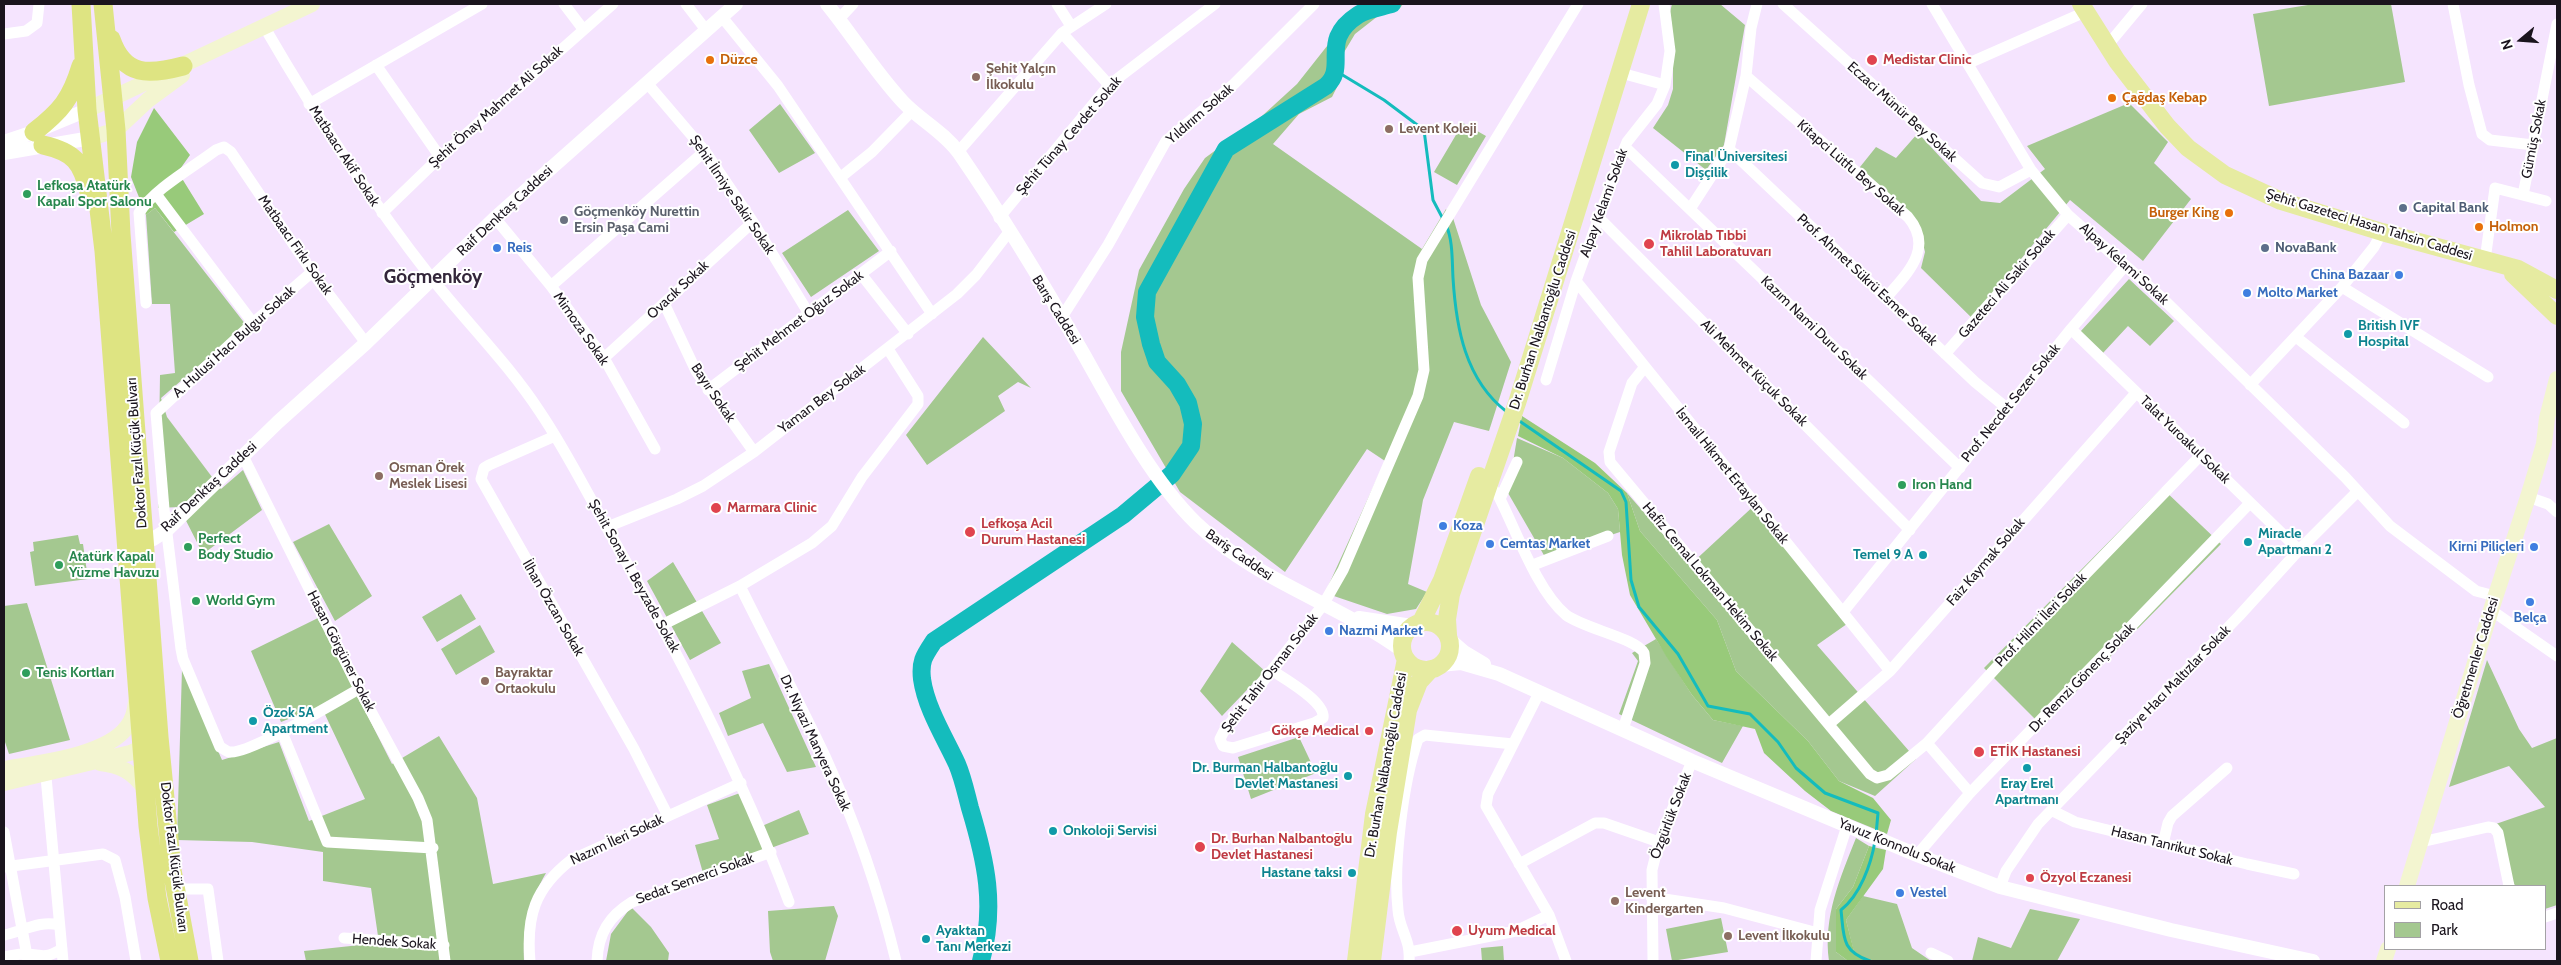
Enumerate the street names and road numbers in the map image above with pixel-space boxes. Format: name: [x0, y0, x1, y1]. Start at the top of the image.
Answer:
street label: Şehit Önay Mahmet Ali Sokak: [425, 42, 567, 172]
street label: Eczaci Münür Bey Sokak: [1844, 58, 1960, 166]
street label: Şehit Tünay Cevdet Sokak: [1013, 73, 1125, 199]
street label: Yıldırım Sokak: [1163, 80, 1237, 148]
street label: Gümüş Sokak: [2518, 98, 2550, 180]
street label: Matbaacı Akif Sokak: [305, 102, 383, 210]
street label: Kitapci Lütfu Bey Sokak: [1793, 116, 1909, 220]
street label: Şehit İlmiye Sakir Sokak: [686, 132, 778, 258]
street label: Alpay Kelami Sokak: [1577, 146, 1631, 260]
street label: Raif Denktaş Caddesi: [454, 162, 556, 260]
street label: Şehit Gazeteci Hasan Tahsin Caddesi: [2264, 186, 2474, 264]
street label: Matbaacı Firkı Sokak: [254, 192, 336, 298]
street label: Prof. Ahmet Sükrü Esmer Sokak: [1793, 211, 1941, 349]
street label: Alpay Kelami Sokak: [2076, 219, 2172, 309]
street label: Gazeteci Ali Sakir Sokak: [1955, 226, 2059, 342]
street label: Dr. Burhan Nalbantoğlu Caddesi: [1506, 228, 1580, 412]
street label: Ovacık Sokak: [644, 257, 712, 323]
street label: Şehit Mehmet Oğuz Sokak: [731, 267, 867, 375]
street label: Barış Caddesi: [1028, 272, 1084, 348]
street label: Kazım Nami Duru Sokak: [1757, 273, 1871, 383]
street label: A. Hulusi Hacı Bulgur Sokak: [169, 283, 299, 401]
street label: Mimoza Sokak: [550, 289, 612, 369]
street label: Ali Mehmet Küçuk Sokak: [1697, 316, 1811, 430]
street label: Prof. Necdet Sezer Sokak: [1958, 340, 2064, 466]
street label: Bayır Sokak: [687, 360, 739, 426]
street label: Yaman Bey Sokak: [775, 361, 869, 437]
street label: Doktor Fazıl Küçük Bulvarı: [123, 377, 151, 529]
street label: Talat Yuroakul Sokak: [2136, 393, 2234, 487]
street label: İsmail Hikmet Ertaylan Sokak: [1672, 404, 1792, 548]
street label: Raif Denktaş Caddesi: [158, 438, 260, 536]
street label: Şehit Sonay İ. Beyzade Sokak: [585, 496, 683, 656]
street label: Hafiz Cemal Lokman Hekim Sokak: [1639, 499, 1781, 665]
street label: Faiz Kaymak Sokak: [1943, 515, 2029, 609]
street label: Bariş Caddesi: [1202, 526, 1276, 584]
street label: İlhan Özcan Sokak: [519, 557, 587, 659]
street label: Prof. Hilmi İleri Sokak: [1992, 570, 2090, 670]
street label: Hasan Görgüner Sokak: [303, 588, 379, 714]
street label: Öğretmenler Caddesi: [2450, 595, 2502, 721]
street label: Şehit Tahir Osman Sokak: [1218, 610, 1322, 736]
street label: Dr. Remzi Gönenç Sokak: [2026, 620, 2138, 736]
street label: Şaziye Hacı Maltızlar Sokak: [2112, 622, 2234, 748]
street label: Dr. Burhan Nalbantoğlu Caddesi: [1361, 671, 1411, 859]
street label: Dr. Niyazi Manyera Sokak: [776, 672, 854, 814]
street label: Özgürlük Sokak: [1647, 770, 1695, 862]
street label: Doktor Fazıl Küçük Bulvarı: [156, 781, 192, 933]
street label: Nazım İleri Sokak: [568, 811, 666, 869]
street label: Yavuz Konnolu Sokak: [1836, 815, 1958, 877]
street label: Hasan Tanrikut Sokak: [2109, 823, 2235, 869]
street label: Sedat Semerci Sokak: [634, 850, 756, 908]
street label: Hendek Sokak: [351, 931, 437, 953]

